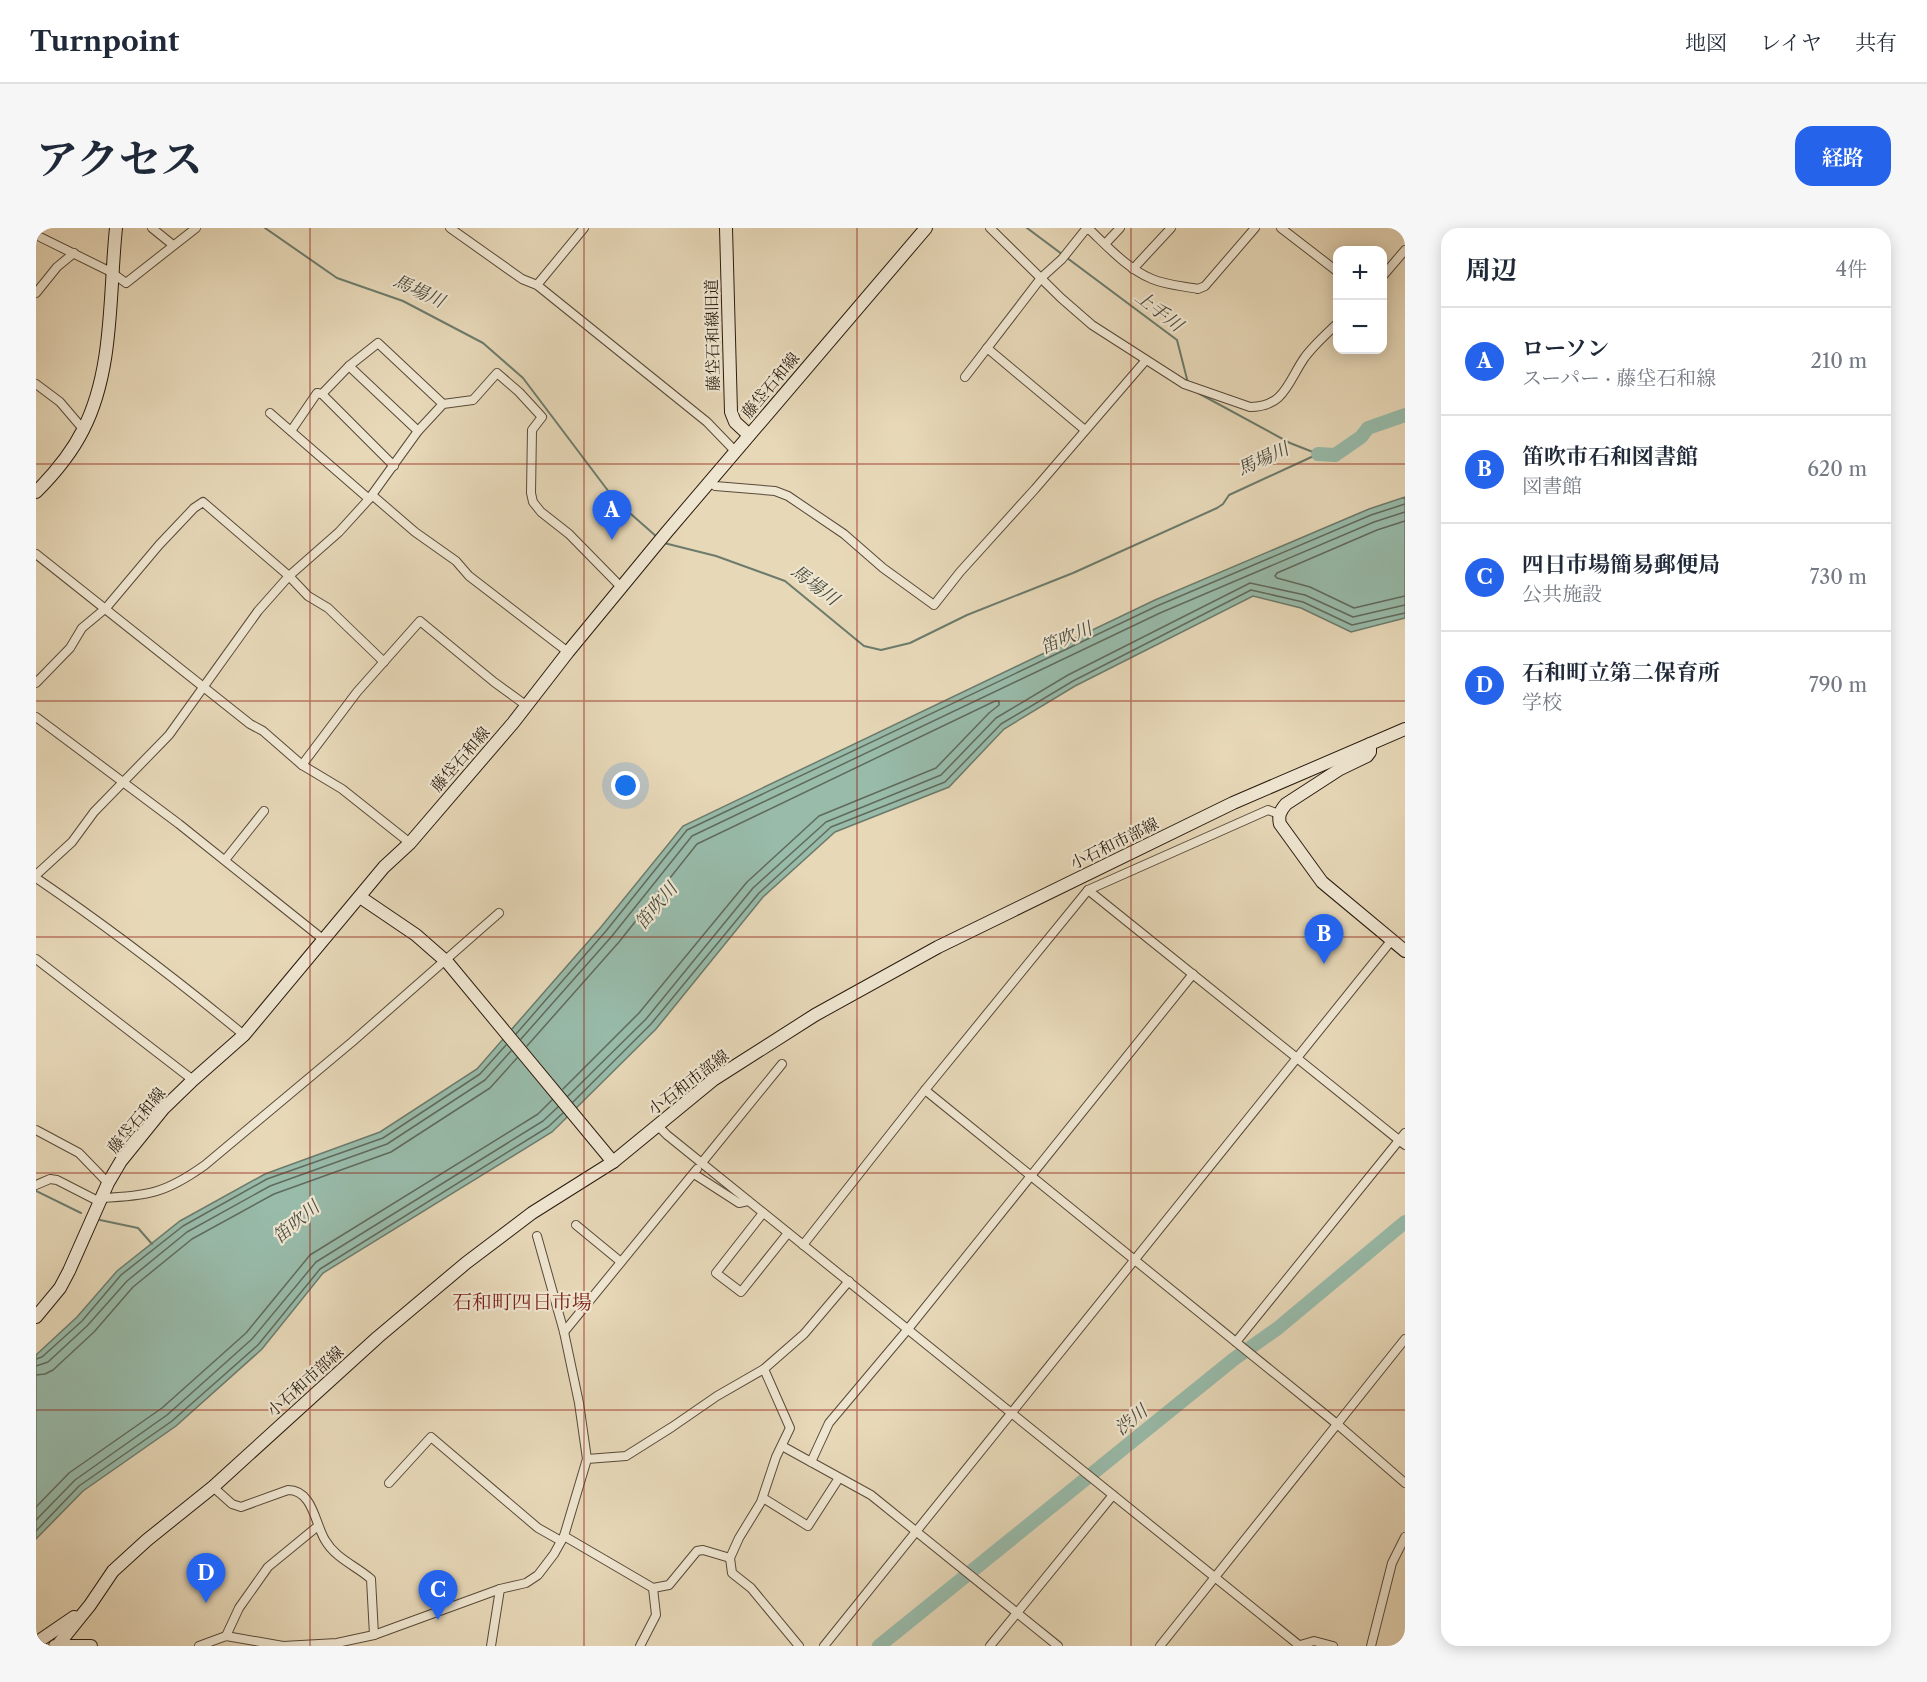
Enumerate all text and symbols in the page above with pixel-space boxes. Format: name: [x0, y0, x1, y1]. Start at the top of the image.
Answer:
text: Turnpoint: [30, 24, 179, 58]
text: 地図: [1685, 30, 1727, 55]
text: レイヤ: [1760, 30, 1822, 55]
text: 共有: [1855, 30, 1897, 55]
button: 経路: [1795, 126, 1891, 186]
text: アクセス: [36, 133, 203, 185]
map controls: [1333, 246, 1387, 354]
button: +: [1333, 246, 1387, 300]
text: 周辺: [1465, 254, 1517, 286]
text: 4件: [1835, 257, 1867, 281]
water label: 馬場川: [390, 270, 450, 313]
street label: 藤垈石和線旧道: [701, 279, 723, 391]
water label: 上手川: [1131, 286, 1189, 338]
button: −: [1333, 300, 1387, 354]
text: ローソン: [1522, 335, 1609, 362]
street label: 藤垈石和線: [737, 348, 803, 422]
text: A: [1477, 349, 1492, 373]
text: 210 m: [1810, 349, 1867, 373]
text: スーパー · 藤垈石和線: [1522, 366, 1716, 390]
water label: 馬場川: [1234, 437, 1294, 480]
text: 笛吹市石和図書館: [1522, 443, 1698, 470]
text: B: [1477, 457, 1492, 481]
text: 620 m: [1807, 457, 1867, 481]
text: 図書館: [1522, 474, 1582, 498]
pin: A: [592, 490, 632, 540]
text: 四日市場簡易郵便局: [1522, 551, 1720, 578]
water label: 馬場川: [787, 560, 845, 611]
text: C: [1476, 565, 1493, 589]
text: 730 m: [1810, 565, 1867, 589]
text: 公共施設: [1522, 582, 1602, 606]
water label: 笛吹川: [1037, 617, 1097, 659]
text: 石和町立第二保育所: [1522, 659, 1720, 686]
text: D: [1476, 673, 1493, 697]
text: 790 m: [1809, 673, 1867, 697]
text: 学校: [1522, 690, 1562, 714]
street label: 藤垈石和線: [426, 722, 494, 796]
your location: [611, 771, 640, 800]
street label: 小石和市部線: [1066, 813, 1162, 873]
water label: 笛吹川: [630, 877, 683, 934]
pin: B: [1304, 914, 1344, 964]
street label: 小石和市部線: [644, 1045, 732, 1119]
street label: 藤垈石和線: [103, 1083, 169, 1157]
water label: 笛吹川: [268, 1195, 325, 1248]
district label: 石和町四日市場: [452, 1290, 592, 1314]
street label: 小石和市部線: [263, 1341, 347, 1421]
water label: 渋川: [1110, 1399, 1153, 1440]
pin: D: [186, 1554, 226, 1603]
pin: C: [418, 1570, 458, 1620]

